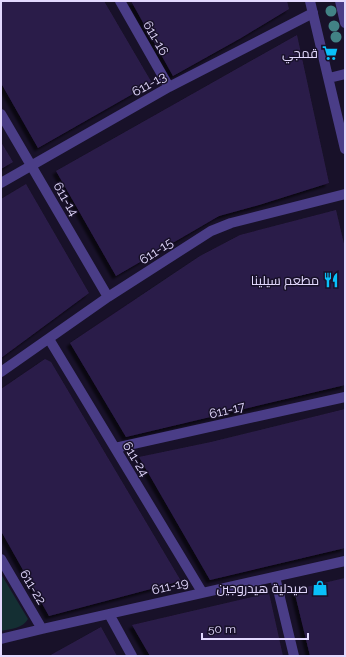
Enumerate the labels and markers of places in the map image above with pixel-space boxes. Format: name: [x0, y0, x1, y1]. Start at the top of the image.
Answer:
supermarket icon: قمجي: [321, 44, 339, 62]
place label: قمجي: [282, 46, 318, 64]
restaurant icon: مطعم سيلينا: [322, 271, 340, 289]
place label: مطعم سيلينا: [251, 273, 319, 290]
shop icon: صيدلية هيدروجين: [311, 579, 329, 597]
place label: صيدلية هيدروجين: [217, 581, 308, 596]

